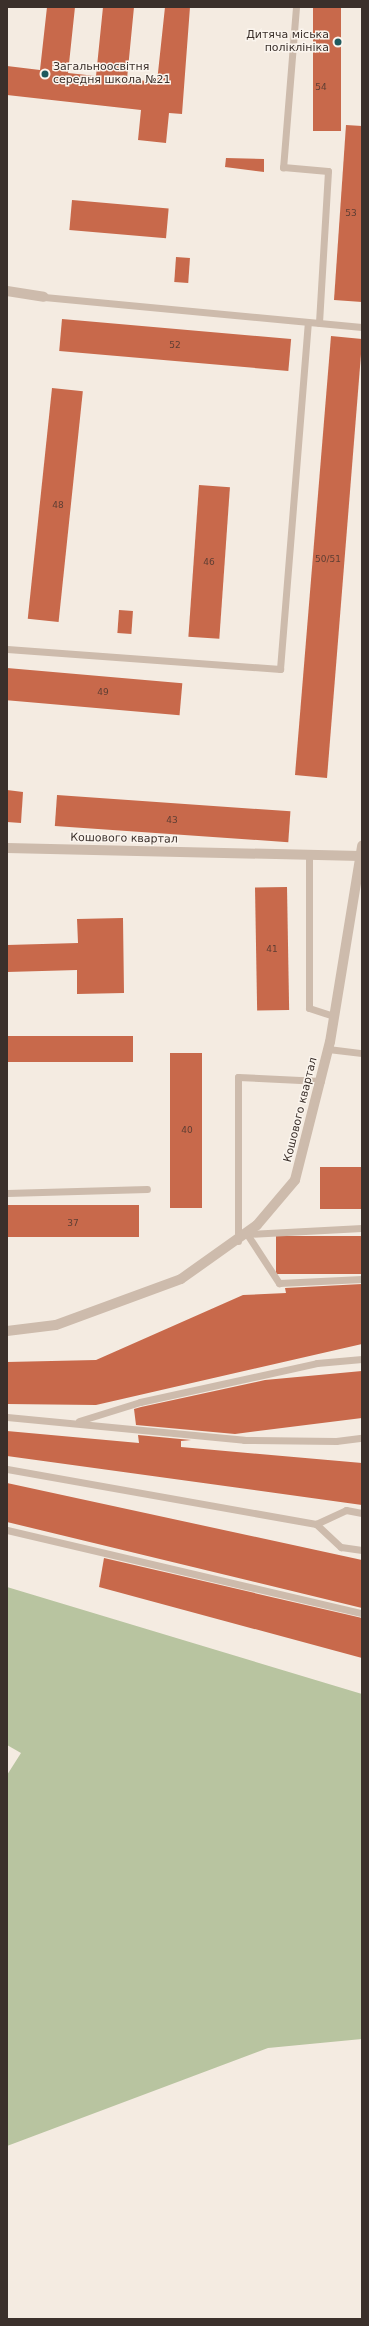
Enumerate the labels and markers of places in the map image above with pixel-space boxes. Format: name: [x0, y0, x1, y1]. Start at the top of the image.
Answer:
place label: Дитяча міська поліклініка: [246, 29, 329, 55]
marker: Дитяча міська поліклініка: [332, 36, 344, 48]
place label: Загальноосвітня середня школа №21: [53, 61, 171, 87]
marker: Загальноосвітня середня школа №21: [40, 69, 50, 79]

